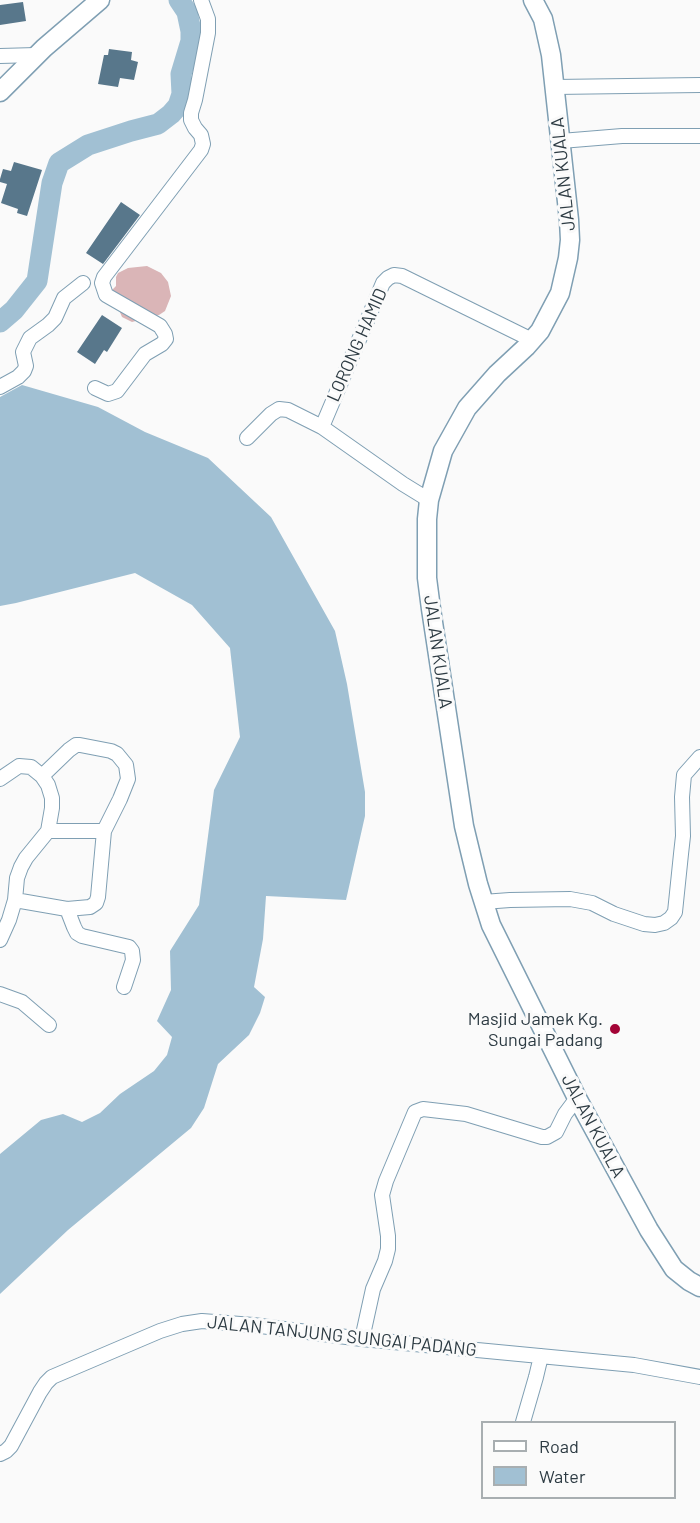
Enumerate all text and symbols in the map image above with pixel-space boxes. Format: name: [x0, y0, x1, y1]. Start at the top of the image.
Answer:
street label: JALAN KUALA: [546, 116, 580, 232]
street label: LORONG HAMID: [322, 285, 392, 405]
street label: JALAN KUALA: [419, 594, 457, 710]
place label: Masjid Jamek Kg. Sungai Padang: [468, 1008, 603, 1050]
marker: Masjid Jamek Kg. Sungai Padang: [608, 1022, 622, 1036]
street label: JALAN KUALA: [557, 1071, 629, 1181]
street label: JALAN TANJUNG SUNGAI PADANG: [206, 1311, 478, 1361]
legend: [481, 1421, 676, 1499]
text: Road: [539, 1435, 579, 1457]
text: Water: [539, 1465, 586, 1487]

